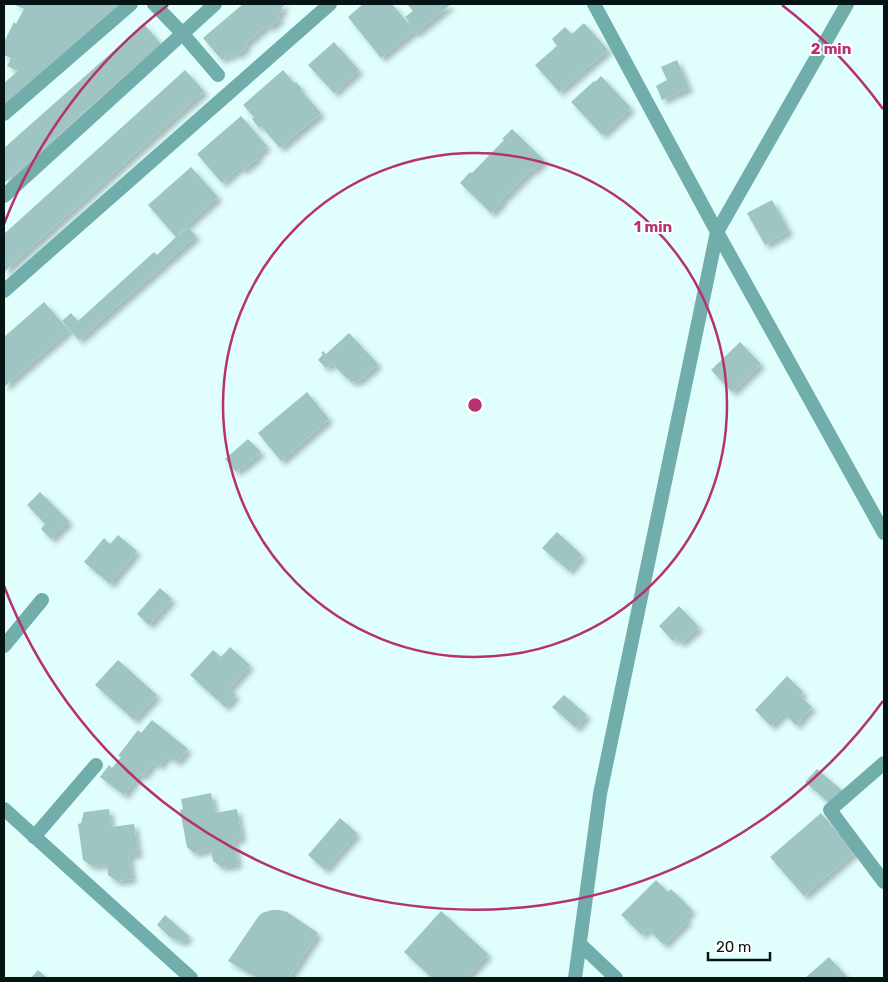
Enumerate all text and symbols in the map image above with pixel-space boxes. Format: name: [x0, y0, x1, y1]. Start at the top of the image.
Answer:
text: 2 min: [811, 40, 851, 58]
text: 1 min: [634, 218, 672, 236]
centre of rings: [466, 396, 484, 414]
scale bar: [708, 930, 770, 962]
text: 20 m: [716, 938, 751, 956]

